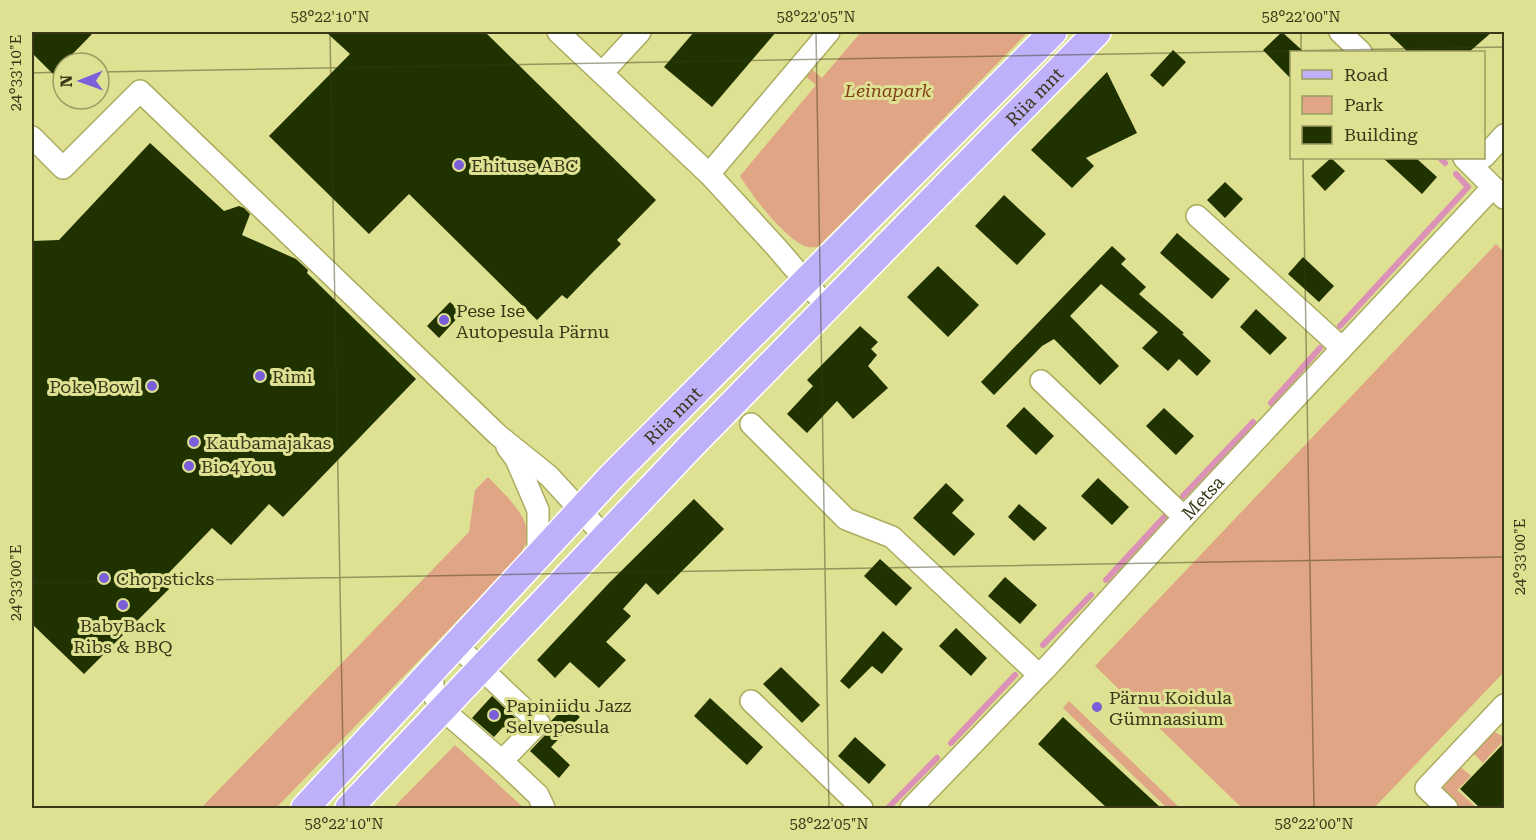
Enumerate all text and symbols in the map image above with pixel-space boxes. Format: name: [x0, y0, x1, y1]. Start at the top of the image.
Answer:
text: 58°22'10"N: [290, 8, 370, 26]
text: 58°22'05"N: [776, 8, 856, 26]
text: 58°22'00"N: [1261, 8, 1341, 26]
text: 24°33'10"E: [7, 35, 25, 111]
north arrow: [51, 51, 111, 111]
legend: [1290, 51, 1485, 159]
street label: Riia mnt: [1001, 63, 1067, 130]
text: Road: [1344, 64, 1389, 85]
text: N: [57, 75, 76, 88]
park label: Leinapark: [844, 80, 932, 101]
text: Park: [1344, 94, 1384, 115]
text: Building: [1344, 124, 1418, 145]
place label: Ehituse ABC: [471, 155, 578, 176]
marker: Ehituse ABC: [452, 158, 466, 172]
place label: Pese Ise Autopesula Pärnu: [456, 300, 609, 342]
marker: Pese Ise Autopesula Pärnu: [437, 313, 451, 327]
place label: Rimi: [272, 366, 313, 387]
marker: Rimi: [253, 369, 267, 383]
place label: Poke Bowl: [49, 376, 140, 397]
marker: Poke Bowl: [145, 379, 159, 393]
street label: Riia mnt: [639, 382, 706, 448]
place label: Kaubamajakas: [206, 432, 331, 453]
marker: Kaubamajakas: [187, 435, 201, 449]
place label: Bio4You: [201, 456, 273, 477]
marker: Bio4You: [182, 459, 196, 473]
street label: Metsa: [1177, 471, 1228, 523]
text: 24°33'00"E: [1511, 519, 1529, 595]
text: 24°33'00"E: [7, 545, 25, 621]
place label: Chopsticks: [116, 568, 214, 589]
marker: Chopsticks: [97, 571, 111, 585]
marker: BabyBack Ribs & BBQ: [116, 598, 130, 612]
place label: BabyBack Ribs & BBQ: [73, 615, 173, 657]
place label: Pärnu Koidula Gümnaasium: [1109, 687, 1232, 729]
place label: Papiniidu Jazz Selvepesula: [506, 695, 632, 737]
marker: Pärnu Koidula Gümnaasium: [1090, 700, 1104, 714]
marker: Papiniidu Jazz Selvepesula: [487, 708, 501, 722]
text: 58°22'10"N: [304, 815, 384, 833]
text: 58°22'05"N: [789, 815, 869, 833]
text: 58°22'00"N: [1274, 815, 1354, 833]

